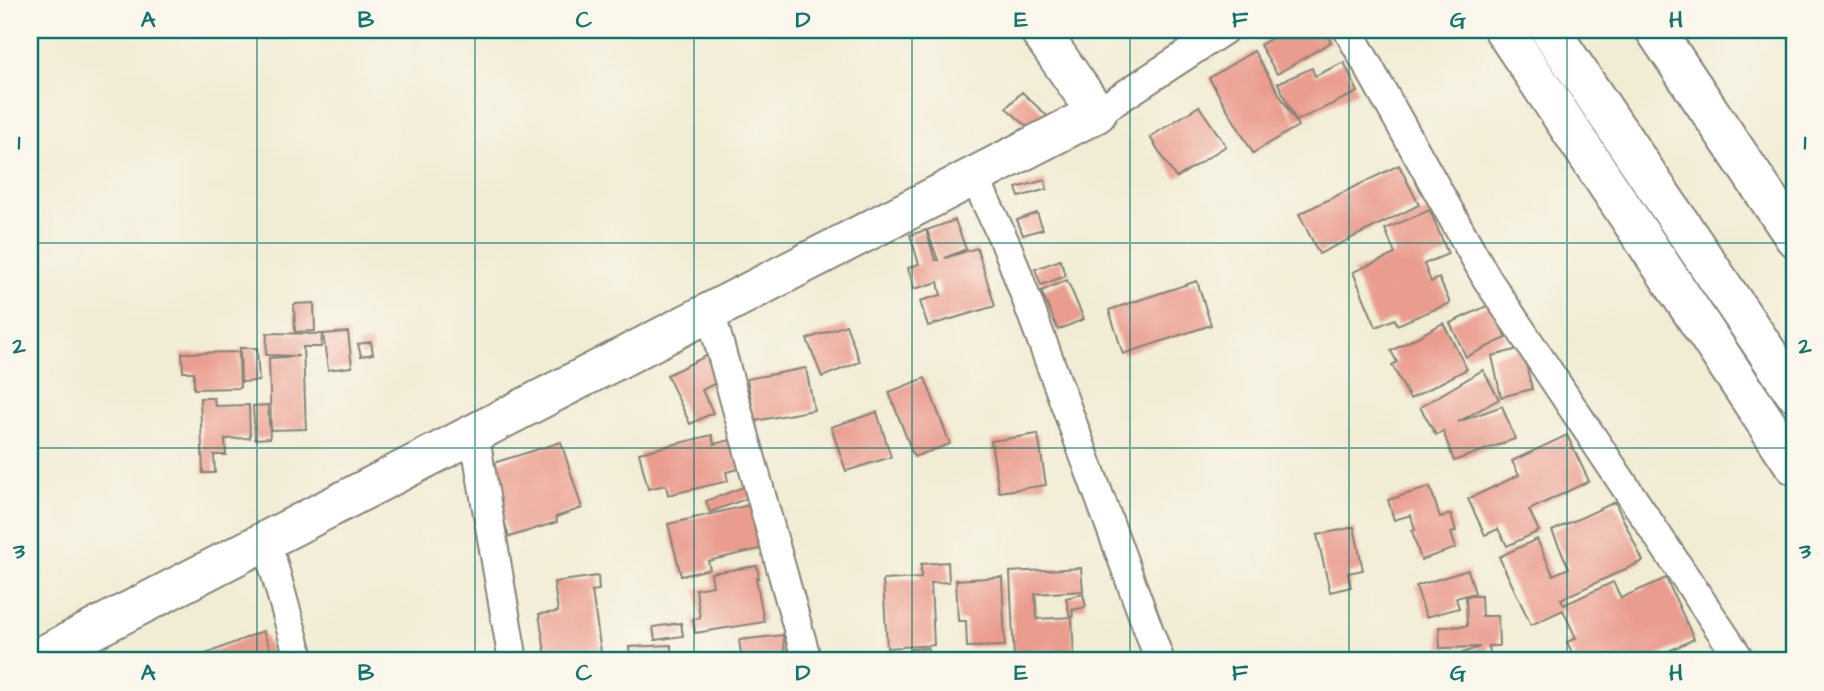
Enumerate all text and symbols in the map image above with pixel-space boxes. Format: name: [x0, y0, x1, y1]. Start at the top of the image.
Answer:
text: A: [141, 4, 156, 36]
text: B: [358, 4, 375, 36]
text: C: [576, 4, 593, 36]
text: D: [796, 4, 811, 36]
text: E: [1014, 4, 1028, 36]
text: F: [1232, 4, 1249, 36]
text: G: [1450, 4, 1466, 36]
text: H: [1669, 4, 1683, 36]
text: 1: [18, 126, 21, 158]
text: 1: [1804, 126, 1807, 158]
text: 2: [11, 330, 26, 362]
text: 2: [1797, 330, 1812, 362]
text: 3: [12, 535, 25, 567]
text: 3: [1798, 535, 1811, 567]
text: A: [141, 657, 156, 689]
text: B: [358, 657, 375, 689]
text: C: [576, 657, 593, 689]
text: D: [796, 657, 811, 689]
text: E: [1014, 657, 1028, 689]
text: F: [1232, 657, 1249, 689]
text: G: [1450, 657, 1466, 689]
text: H: [1669, 657, 1683, 689]

